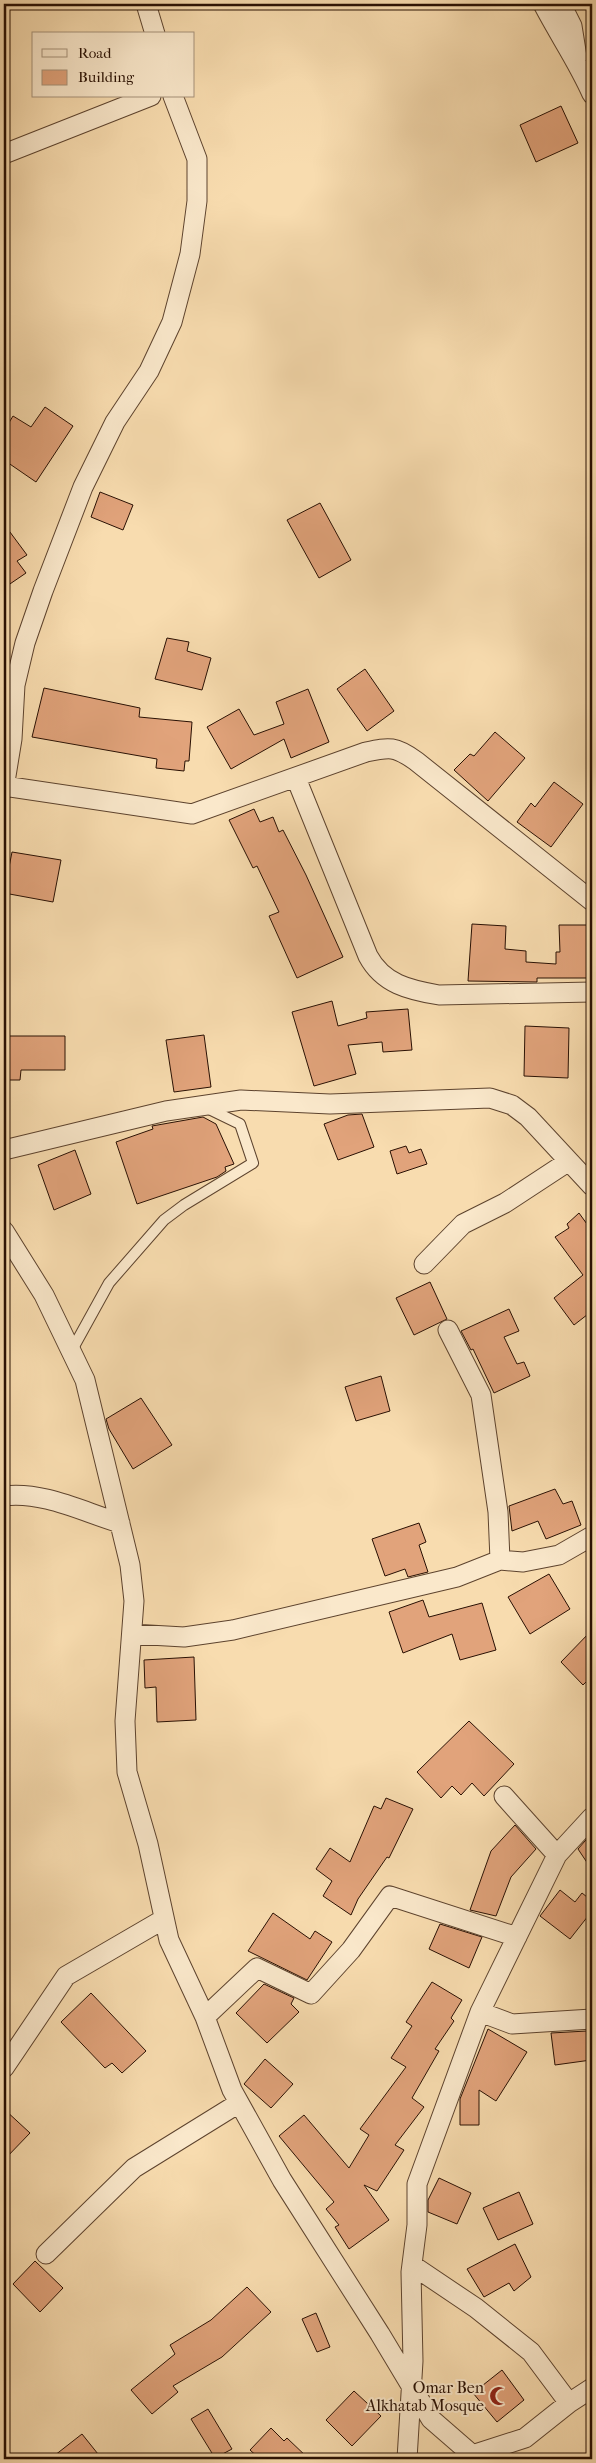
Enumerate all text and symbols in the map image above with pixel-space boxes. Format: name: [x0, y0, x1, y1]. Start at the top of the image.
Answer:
legend: [32, 32, 195, 98]
text: Road: [78, 44, 112, 62]
text: Building: [78, 68, 135, 86]
place label: Omar Ben Alkhatab Mosque: [365, 2378, 485, 2415]
mosque icon: Omar Ben Alkhatab Mosque: [488, 2385, 510, 2407]

